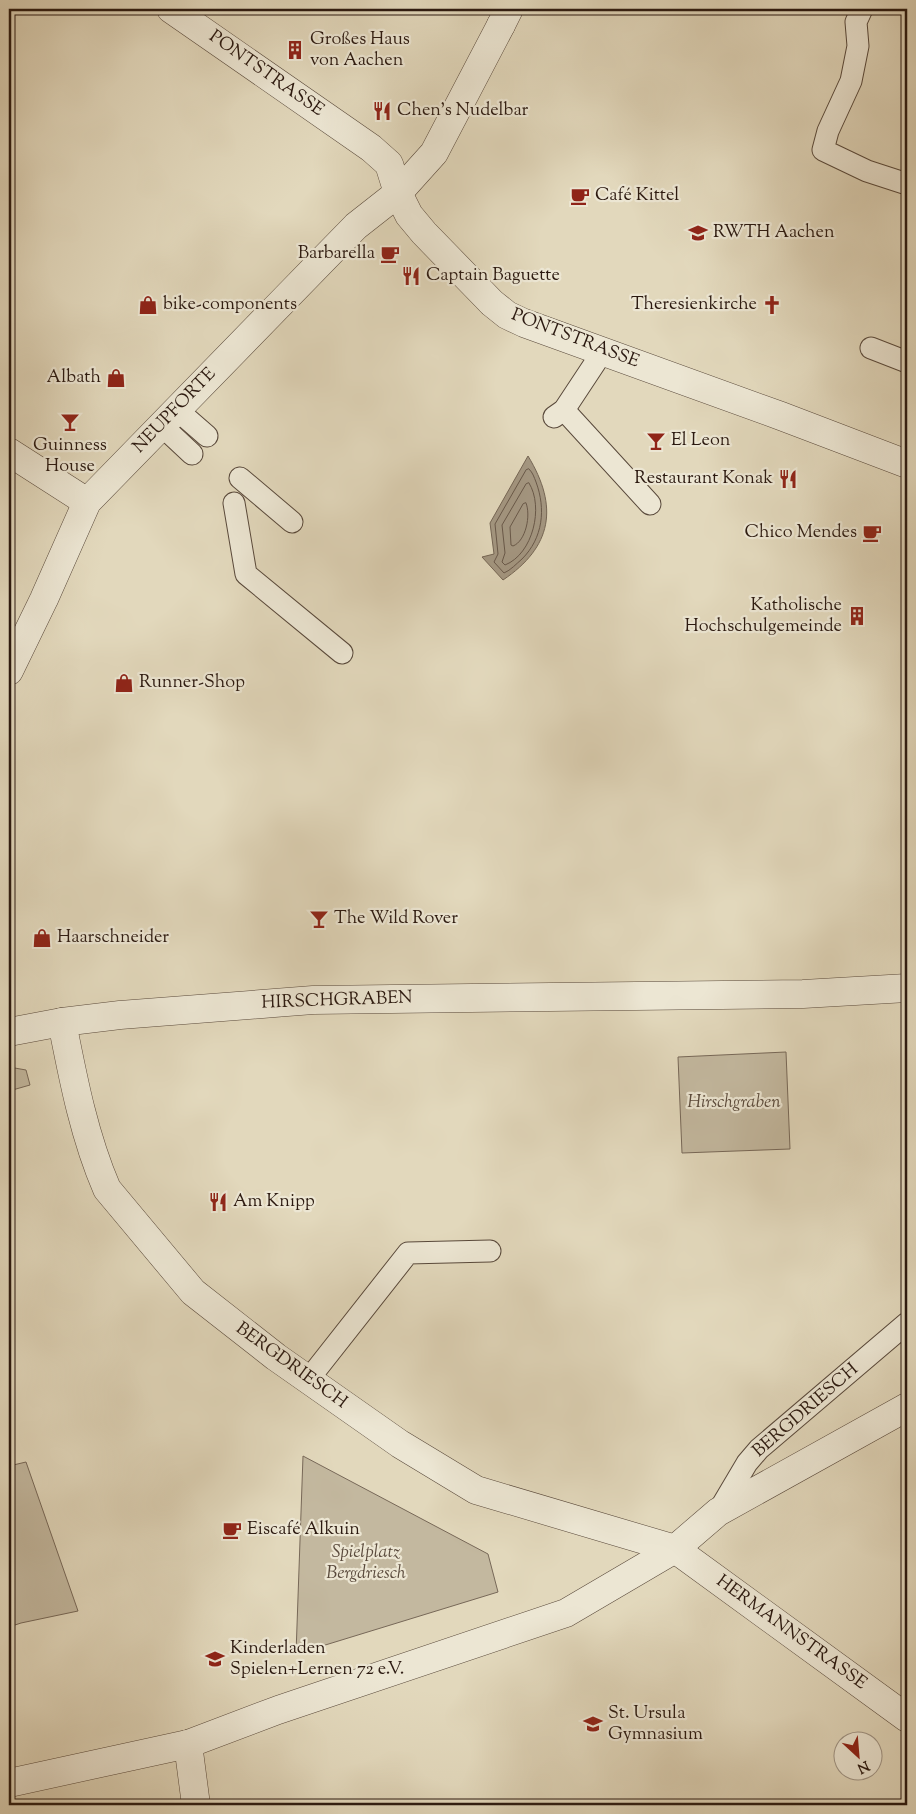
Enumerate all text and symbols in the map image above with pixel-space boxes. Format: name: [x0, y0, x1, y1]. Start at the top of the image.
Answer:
street label: PONTSTRASSE: [203, 25, 329, 124]
place label: Großes Haus von Aachen: [310, 27, 410, 74]
building icon: Großes Haus von Aachen: [284, 39, 306, 61]
place label: Chen's Nudelbar: [397, 98, 529, 124]
restaurant icon: Chen's Nudelbar: [371, 100, 393, 122]
place label: Café Kittel: [595, 183, 679, 209]
cafe icon: Café Kittel: [569, 185, 591, 207]
place label: RWTH Aachen: [713, 220, 835, 246]
school or university icon: RWTH Aachen: [687, 222, 709, 244]
place label: Barbarella: [298, 241, 375, 267]
cafe icon: Barbarella: [379, 243, 401, 265]
place label: Captain Baguette: [426, 263, 560, 289]
restaurant icon: Captain Baguette: [400, 265, 422, 287]
place label: bike-components: [163, 292, 297, 318]
place label: Theresienkirche: [631, 292, 757, 318]
shop icon: bike-components: [137, 294, 159, 316]
church icon: Theresienkirche: [761, 294, 783, 316]
street label: PONTSTRASSE: [507, 303, 643, 375]
street label: NEUPFORTE: [127, 362, 223, 460]
place label: Albath: [47, 365, 101, 391]
shop icon: Albath: [105, 367, 127, 389]
bar icon: Guinness House: [59, 411, 81, 433]
place label: El Leon: [671, 428, 731, 454]
bar icon: El Leon: [645, 430, 667, 452]
place label: Guinness House: [33, 433, 107, 480]
place label: Restaurant Konak: [634, 466, 773, 492]
restaurant icon: Restaurant Konak: [777, 468, 799, 490]
place label: Chico Mendes: [745, 520, 857, 546]
cafe icon: Chico Mendes: [861, 522, 883, 544]
place label: Katholische Hochschulgemeinde: [684, 593, 842, 640]
building icon: Katholische Hochschulgemeinde: [846, 605, 868, 627]
place label: Runner-Shop: [139, 670, 245, 696]
shop icon: Runner-Shop: [113, 672, 135, 694]
place label: The Wild Rover: [334, 906, 458, 932]
bar icon: The Wild Rover: [308, 908, 330, 930]
place label: Haarschneider: [57, 925, 169, 951]
shop icon: Haarschneider: [31, 927, 53, 949]
street label: HIRSCHGRABEN: [261, 985, 413, 1017]
park label: Hirschgraben: [687, 1090, 781, 1116]
place label: Am Knipp: [233, 1189, 315, 1215]
restaurant icon: Am Knipp: [207, 1191, 229, 1213]
street label: BERGDRIESCH: [230, 1316, 352, 1416]
street label: BERGDRIESCH: [747, 1358, 865, 1464]
place label: Eiscafé Alkuin: [247, 1517, 360, 1543]
cafe icon: Eiscafé Alkuin: [221, 1519, 243, 1541]
park label: Spielplatz Bergdriesch: [326, 1540, 406, 1587]
street label: HERMANNSTRASSE: [710, 1569, 872, 1697]
place label: Kinderladen Spielen+Lernen 72 e.V.: [230, 1636, 404, 1683]
school or university icon: Kinderladen Spielen+Lernen 72 e.V.: [204, 1648, 226, 1670]
place label: St. Ursula Gymnasium: [608, 1701, 703, 1748]
school or university icon: St. Ursula Gymnasium: [582, 1713, 604, 1735]
north arrow: [834, 1732, 884, 1782]
text: N: [853, 1754, 872, 1777]

